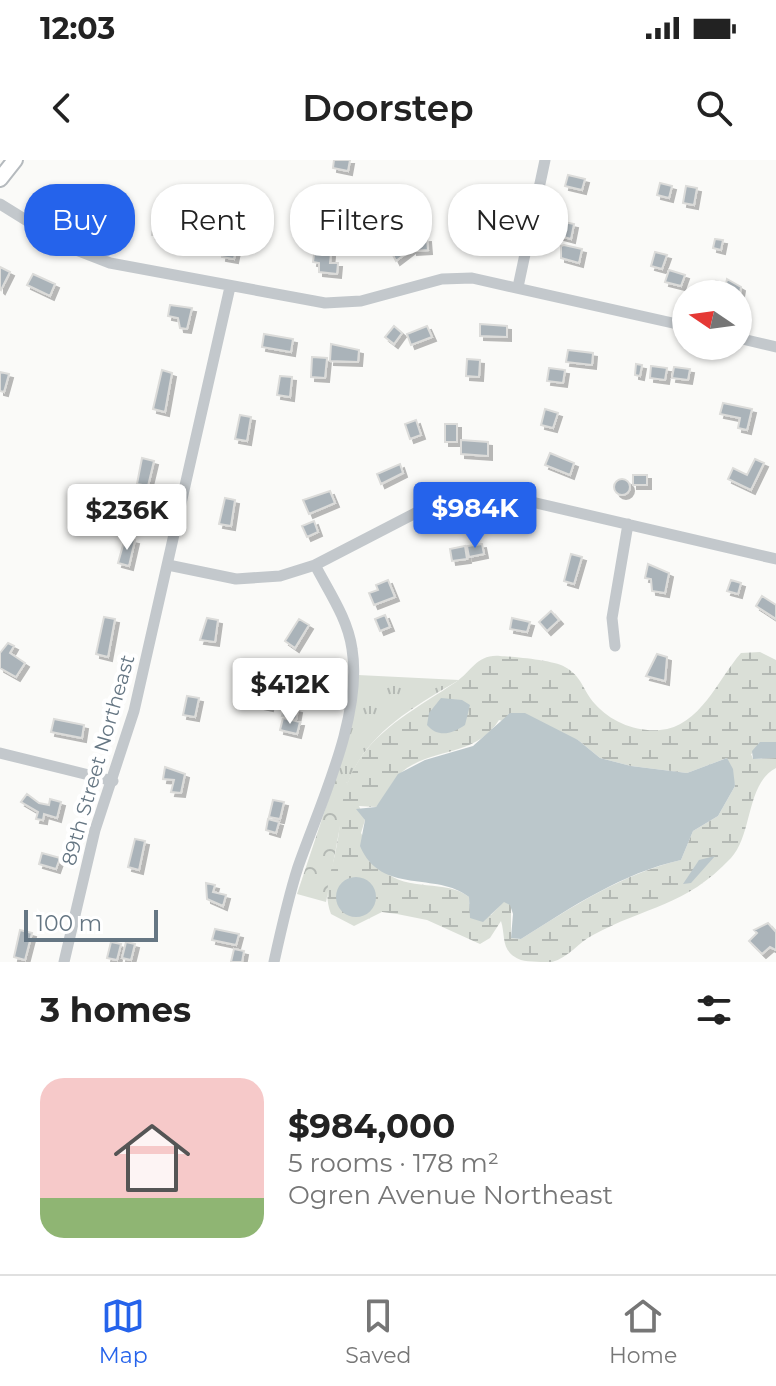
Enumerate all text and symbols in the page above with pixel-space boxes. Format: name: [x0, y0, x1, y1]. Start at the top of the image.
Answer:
text: 12:03: [40, 10, 115, 47]
icon: back: [40, 86, 84, 130]
text: Doorstep: [302, 86, 474, 130]
icon: search: [692, 86, 736, 130]
chip: Buy: [24, 184, 135, 256]
chip: Rent: [151, 184, 274, 256]
chip: Filters: [290, 184, 432, 256]
chip: New: [448, 184, 568, 256]
north arrow: [672, 280, 752, 360]
map controls: [672, 280, 752, 360]
pin: $984K: [419, 482, 531, 550]
pin: $236K: [71, 484, 183, 552]
text: $984K: [431, 492, 519, 524]
text: $236K: [85, 494, 169, 526]
street label: 89th Street Northeast: [56, 652, 140, 868]
pin: $412K: [234, 658, 346, 726]
text: $412K: [251, 668, 329, 700]
scale bar: [24, 906, 158, 942]
text: 100 m: [36, 910, 102, 937]
icon: filters: [692, 988, 736, 1032]
text: 3 homes: [40, 989, 191, 1031]
text: $984,000: [288, 1105, 455, 1147]
icon: home: [104, 1110, 200, 1206]
text: 5 rooms · 178 m²: [288, 1147, 499, 1179]
text: Ogren Avenue Northeast: [288, 1179, 613, 1211]
tab: Map: [99, 1294, 148, 1369]
tab: Saved: [345, 1294, 411, 1369]
tab: Home: [609, 1294, 677, 1369]

